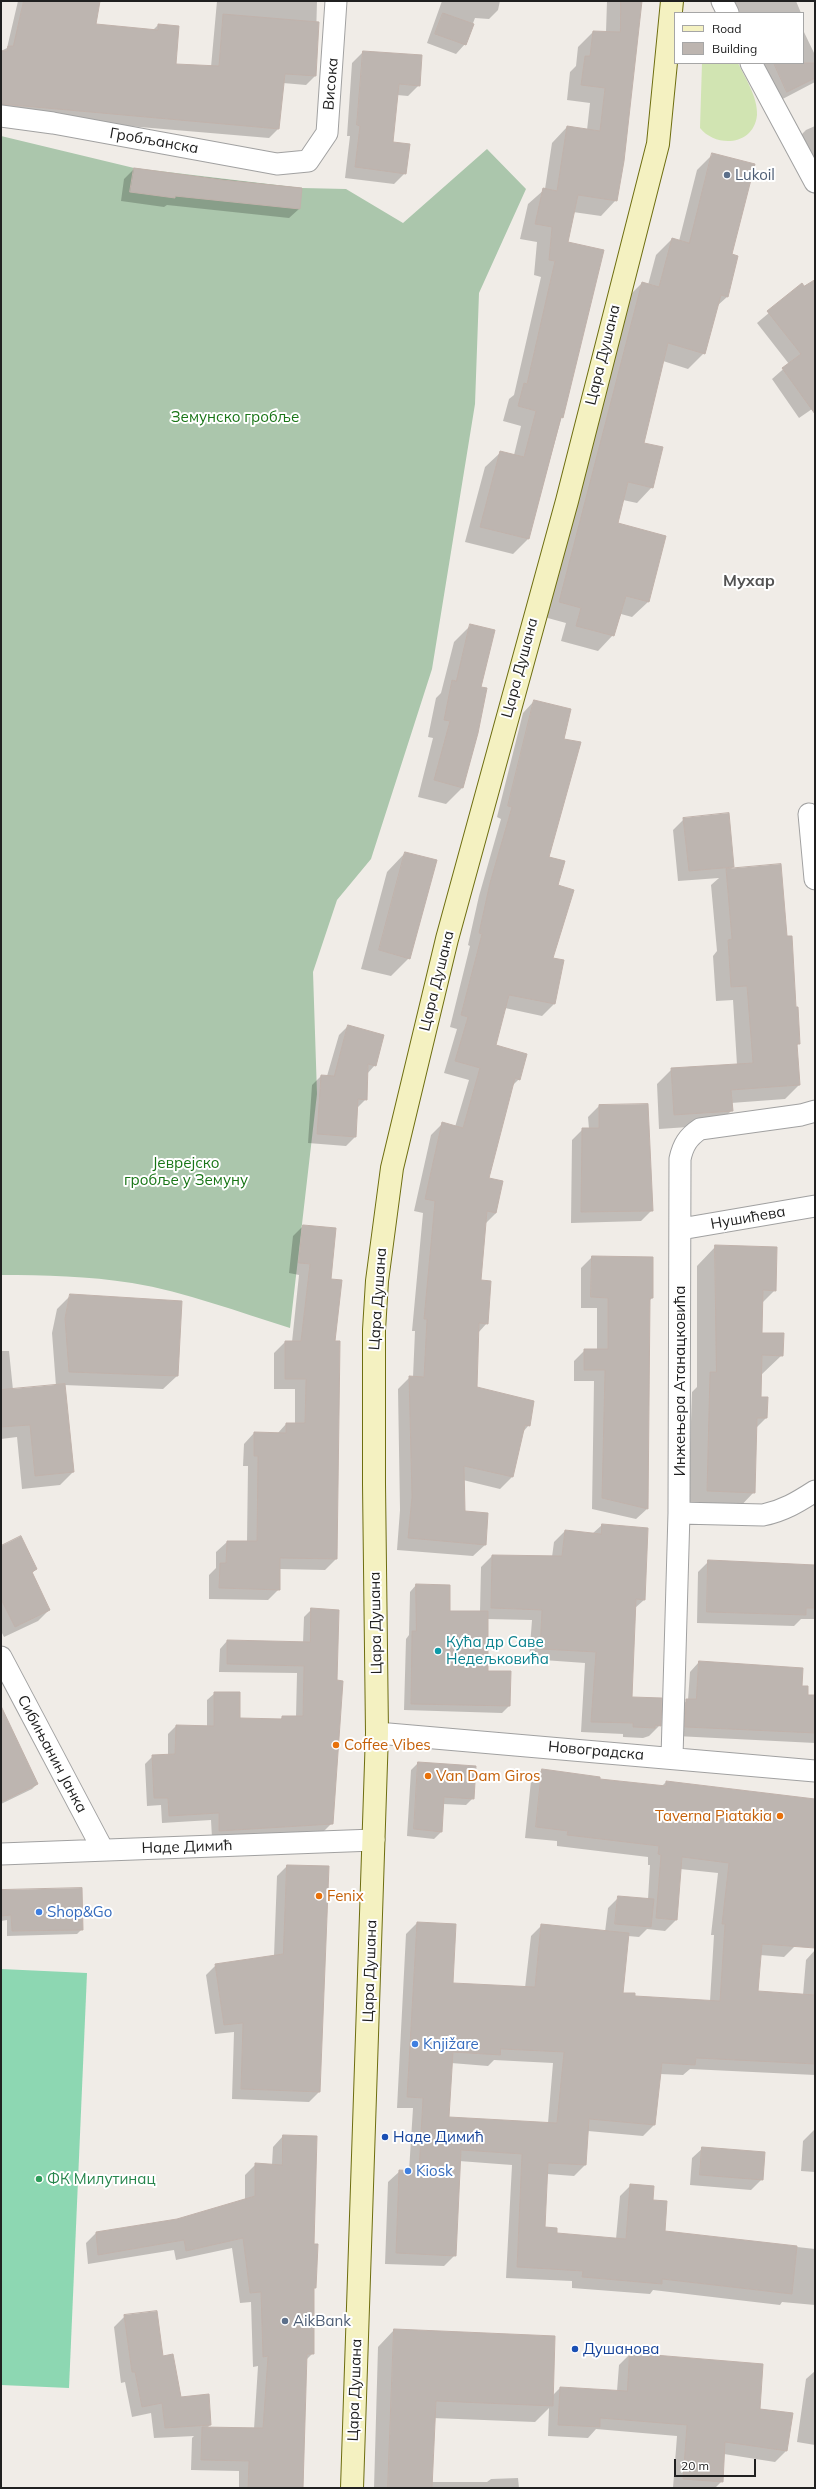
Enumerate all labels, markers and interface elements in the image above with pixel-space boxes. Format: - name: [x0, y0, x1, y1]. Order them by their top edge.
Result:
- legend: [674, 12, 804, 64]
- text: Road: [712, 21, 741, 36]
- text: Building: [712, 41, 757, 56]
- street label: Висока: [320, 57, 342, 111]
- street label: Гробљанска: [108, 124, 200, 158]
- place label: Lukoil: [735, 166, 775, 184]
- marker: Lukoil: [722, 170, 732, 180]
- street label: Цара Душана: [582, 303, 624, 407]
- park label: Земунско гробље: [171, 408, 299, 426]
- district label: Мухар: [723, 571, 775, 591]
- street label: Цара Душана: [498, 616, 542, 720]
- street label: Цара Душана: [416, 929, 458, 1033]
- park label: Јеврејско гробље у Земуну: [124, 1154, 248, 1189]
- street label: Нушићева: [709, 1203, 787, 1233]
- street label: Цара Душана: [365, 1247, 391, 1351]
- street label: Инжењера Атанацковића: [671, 1286, 689, 1476]
- street label: Цара Душана: [366, 1571, 386, 1675]
- place label: Кућа др Саве Недељковића: [446, 1633, 549, 1668]
- marker: Кућа др Саве Недељковића: [433, 1646, 443, 1656]
- street label: Сибињанин Јанка: [13, 1692, 91, 1816]
- place label: Coffee Vibes: [344, 1736, 431, 1754]
- street label: Новоградска: [547, 1738, 645, 1764]
- marker: Coffee Vibes: [331, 1740, 341, 1750]
- place label: Van Dam Giros: [436, 1767, 540, 1785]
- marker: Van Dam Giros: [423, 1771, 433, 1781]
- place label: Taverna Piatakia: [655, 1807, 772, 1825]
- marker: Taverna Piatakia: [775, 1811, 785, 1821]
- street label: Наде Димић: [141, 1836, 233, 1858]
- place label: Fenix: [327, 1887, 364, 1905]
- marker: Fenix: [314, 1891, 324, 1901]
- place label: Shop&Go: [47, 1903, 112, 1921]
- marker: Shop&Go: [34, 1907, 44, 1917]
- street label: Цара Душана: [359, 1919, 381, 2023]
- place label: Knjižare: [423, 2035, 479, 2053]
- marker: Knjižare: [410, 2039, 420, 2049]
- place label: Наде Димић: [393, 2128, 484, 2146]
- marker: Наде Димић: [380, 2132, 390, 2142]
- place label: Kiosk: [416, 2162, 453, 2180]
- marker: Kiosk: [403, 2166, 413, 2176]
- place label: ФК Милутинац: [47, 2170, 156, 2188]
- marker: ФК Милутинац: [34, 2174, 44, 2184]
- place label: AikBank: [293, 2312, 351, 2330]
- marker: AikBank: [280, 2316, 290, 2326]
- street label: Цара Душана: [344, 2338, 366, 2442]
- place label: Душанова: [583, 2340, 659, 2358]
- marker: Душанова: [570, 2344, 580, 2354]
- scale bar: [676, 2451, 758, 2477]
- text: 20 m: [681, 2458, 709, 2473]

